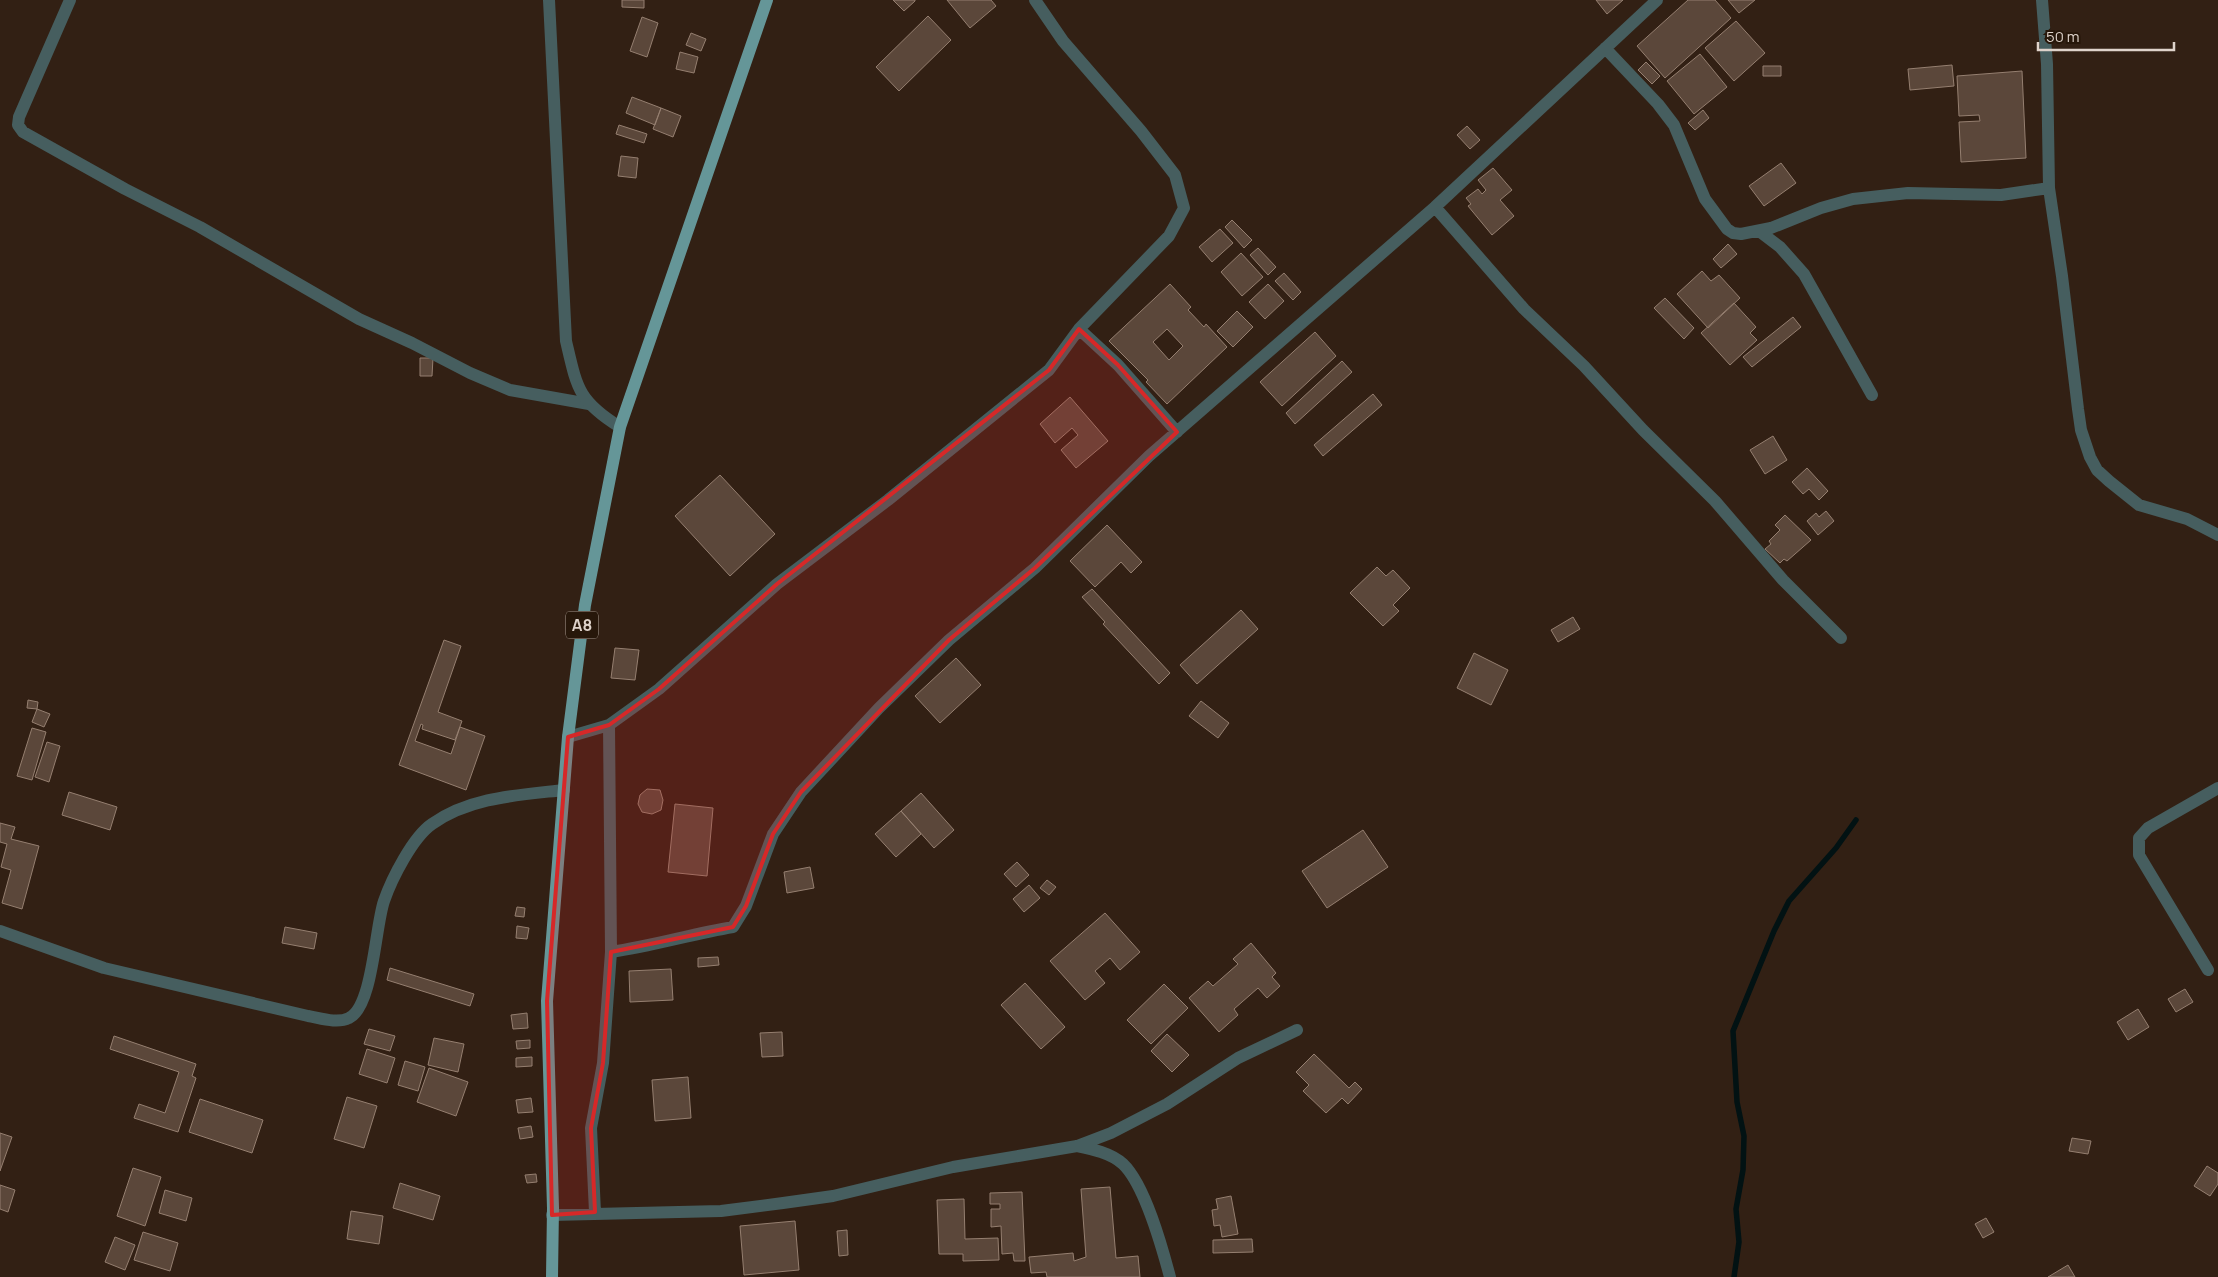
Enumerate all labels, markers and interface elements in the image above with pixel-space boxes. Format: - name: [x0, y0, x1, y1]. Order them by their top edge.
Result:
- scale bar: [2038, 20, 2174, 52]
- text: 50 m: [2046, 26, 2080, 47]
- road number: A8: [566, 612, 598, 638]

